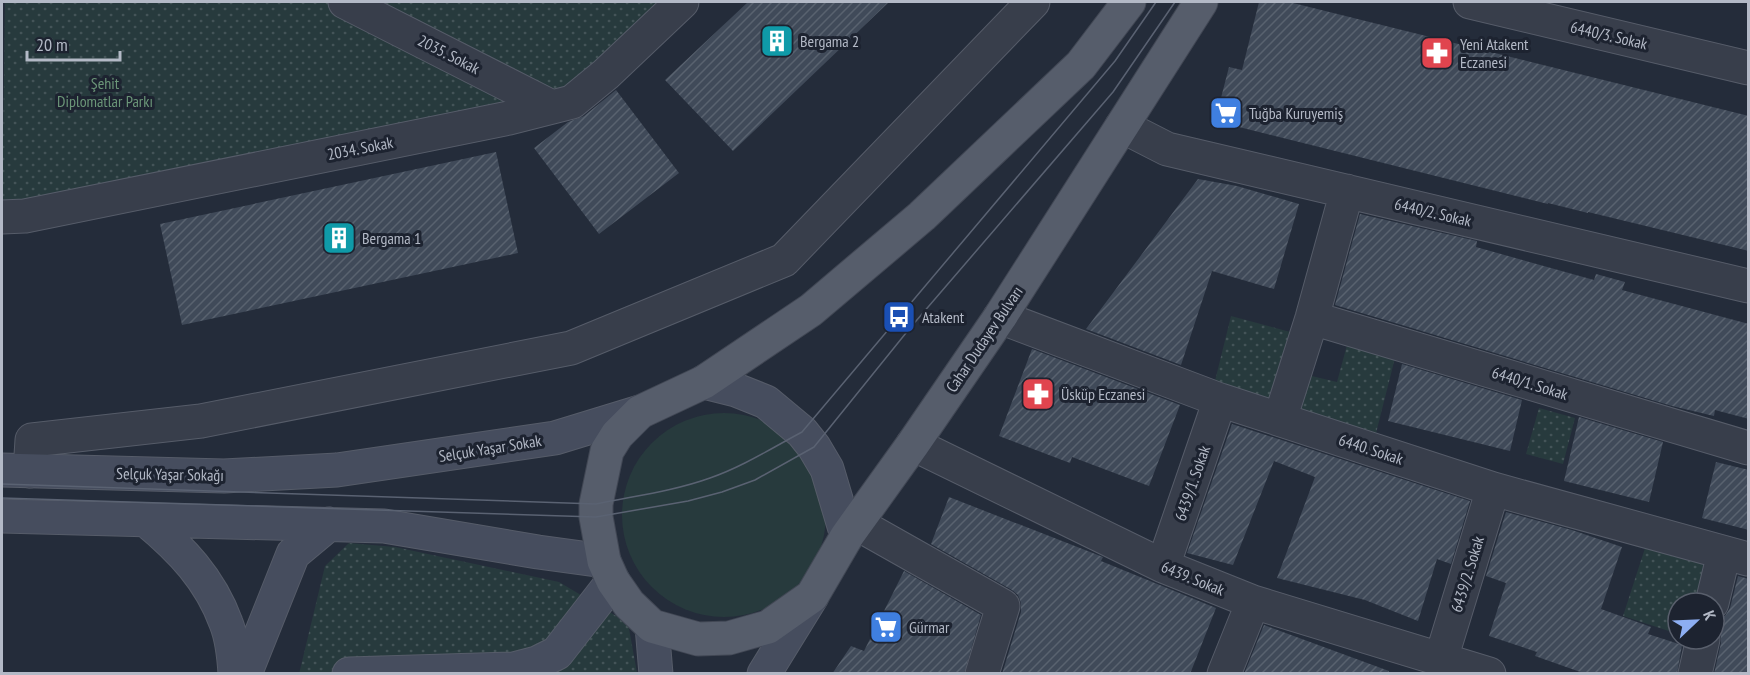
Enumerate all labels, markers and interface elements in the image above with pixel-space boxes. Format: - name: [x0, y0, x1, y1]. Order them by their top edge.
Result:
- street label: 6440/3. Sokak: [1569, 16, 1650, 54]
- building icon: Bergama 2: [759, 23, 795, 59]
- scale bar: [27, 24, 120, 62]
- street label: 2035. Sokak: [415, 30, 484, 78]
- place label: Bergama 2: [800, 31, 859, 51]
- text: 20 m: [36, 33, 68, 56]
- place label: Yeni Atakent Eczanesi: [1460, 34, 1529, 72]
- pharmacy icon: Yeni Atakent Eczanesi: [1419, 35, 1455, 71]
- park label: Şehit Diplomatlar Parkı: [57, 73, 153, 111]
- supermarket icon: Tuğba Kuruyemiş: [1208, 95, 1244, 131]
- place label: Tuğba Kuruyemiş: [1249, 103, 1343, 123]
- street label: 2034. Sokak: [325, 132, 395, 164]
- street label: 6440/2. Sokak: [1393, 193, 1474, 231]
- building icon: Bergama 1: [321, 220, 357, 256]
- place label: Bergama 1: [362, 228, 421, 248]
- street label: Cahar Dudayev Bulvarı: [941, 282, 1027, 396]
- bus stop icon: Atakent: [881, 299, 917, 335]
- place label: Atakent: [922, 307, 965, 327]
- street label: 6440/1. Sokak: [1490, 362, 1571, 404]
- pharmacy icon: Üsküp Eczanesi: [1020, 376, 1056, 412]
- place label: Üsküp Eczanesi: [1061, 384, 1145, 404]
- street label: 6440. Sokak: [1336, 429, 1406, 469]
- street label: Selçuk Yaşar Sokak: [437, 430, 543, 466]
- street label: 6439/1. Sokak: [1170, 442, 1214, 523]
- street label: Selçuk Yaşar Sokağı: [116, 463, 224, 485]
- street label: 6439/2. Sokak: [1446, 533, 1488, 614]
- street label: 6439. Sokak: [1158, 556, 1228, 600]
- north arrow: [1666, 591, 1726, 651]
- text: K: [1699, 607, 1721, 624]
- supermarket icon: Gürmar: [868, 609, 904, 645]
- place label: Gürmar: [909, 617, 950, 637]

